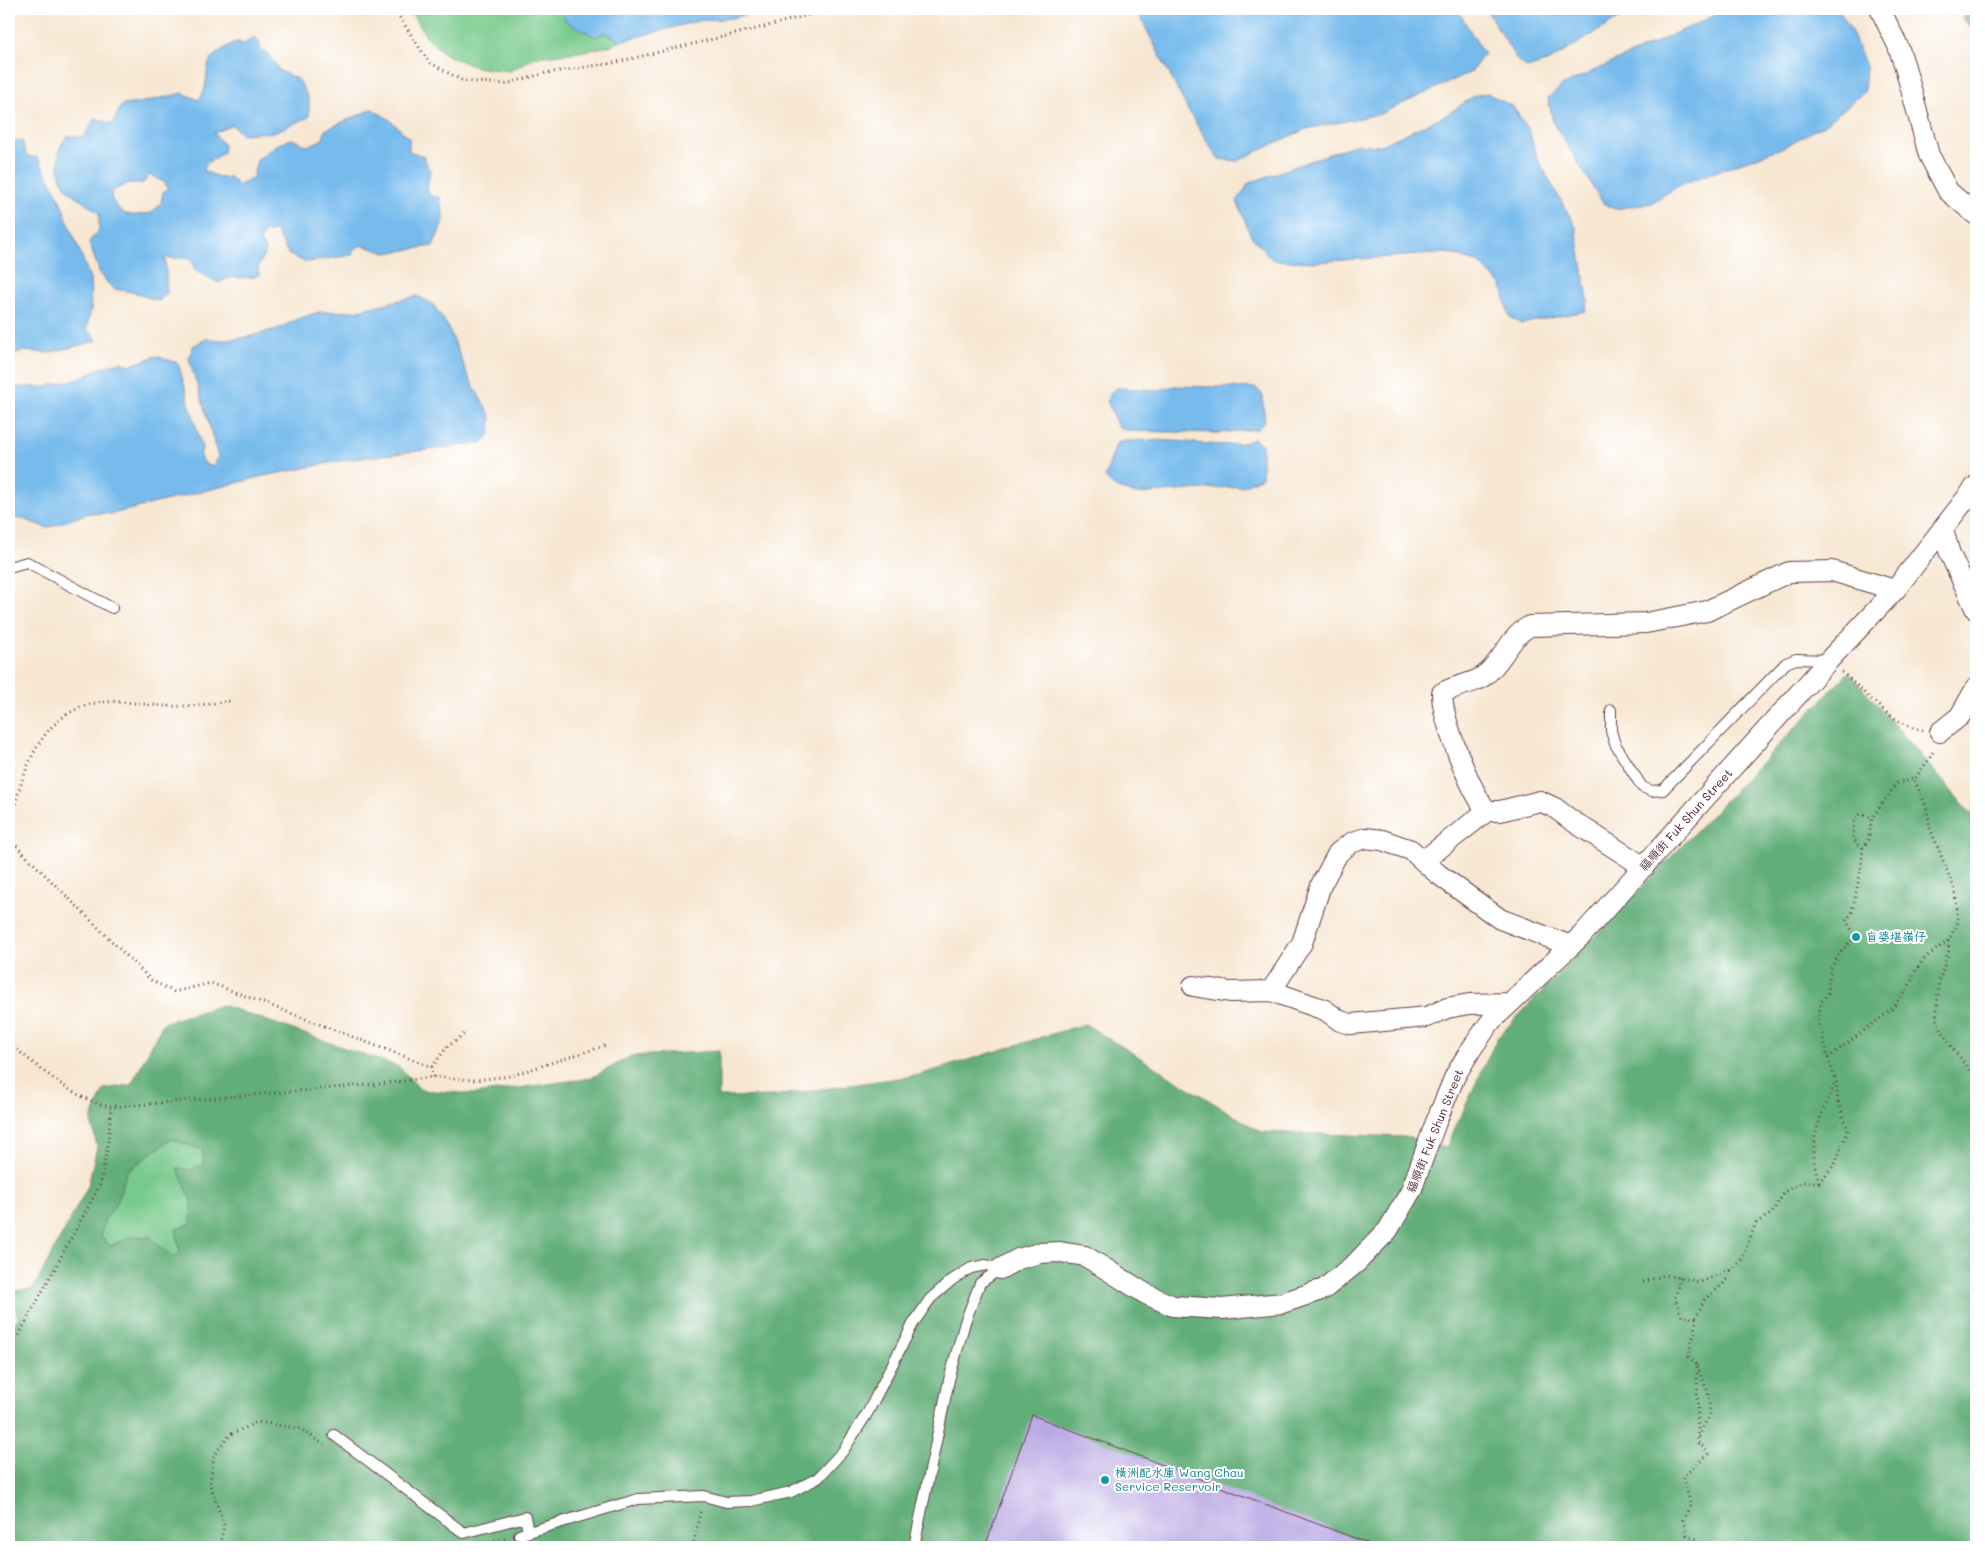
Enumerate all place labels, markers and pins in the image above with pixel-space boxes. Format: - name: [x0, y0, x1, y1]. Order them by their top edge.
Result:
- place label: 盲婆堪嶺仔: [1866, 928, 1926, 944]
- marker: 盲婆堪嶺仔: [1850, 931, 1862, 943]
- place label: 橫洲配水庫 Wang Chau Service Reservoir: [1115, 1464, 1244, 1494]
- marker: 橫洲配水庫 Wang Chau Service Reservoir: [1099, 1474, 1111, 1486]

